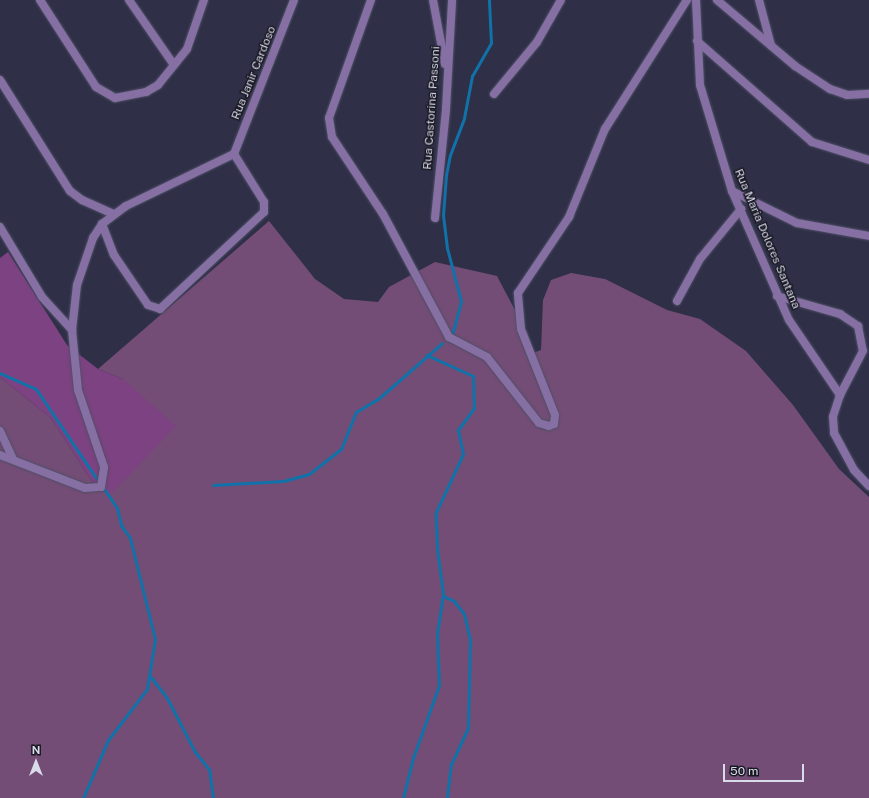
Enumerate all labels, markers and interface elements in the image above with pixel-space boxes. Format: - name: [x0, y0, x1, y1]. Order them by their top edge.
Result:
- street label: Rua Janir Cardoso: [229, 24, 279, 122]
- street label: Rua Castorina Passoni: [421, 46, 443, 170]
- street label: Rua Maria Dolores Santana: [731, 167, 803, 311]
- north arrow: [16, 742, 56, 782]
- text: N: [32, 744, 40, 756]
- scale bar: [725, 756, 806, 782]
- text: 50 m: [730, 764, 758, 778]

